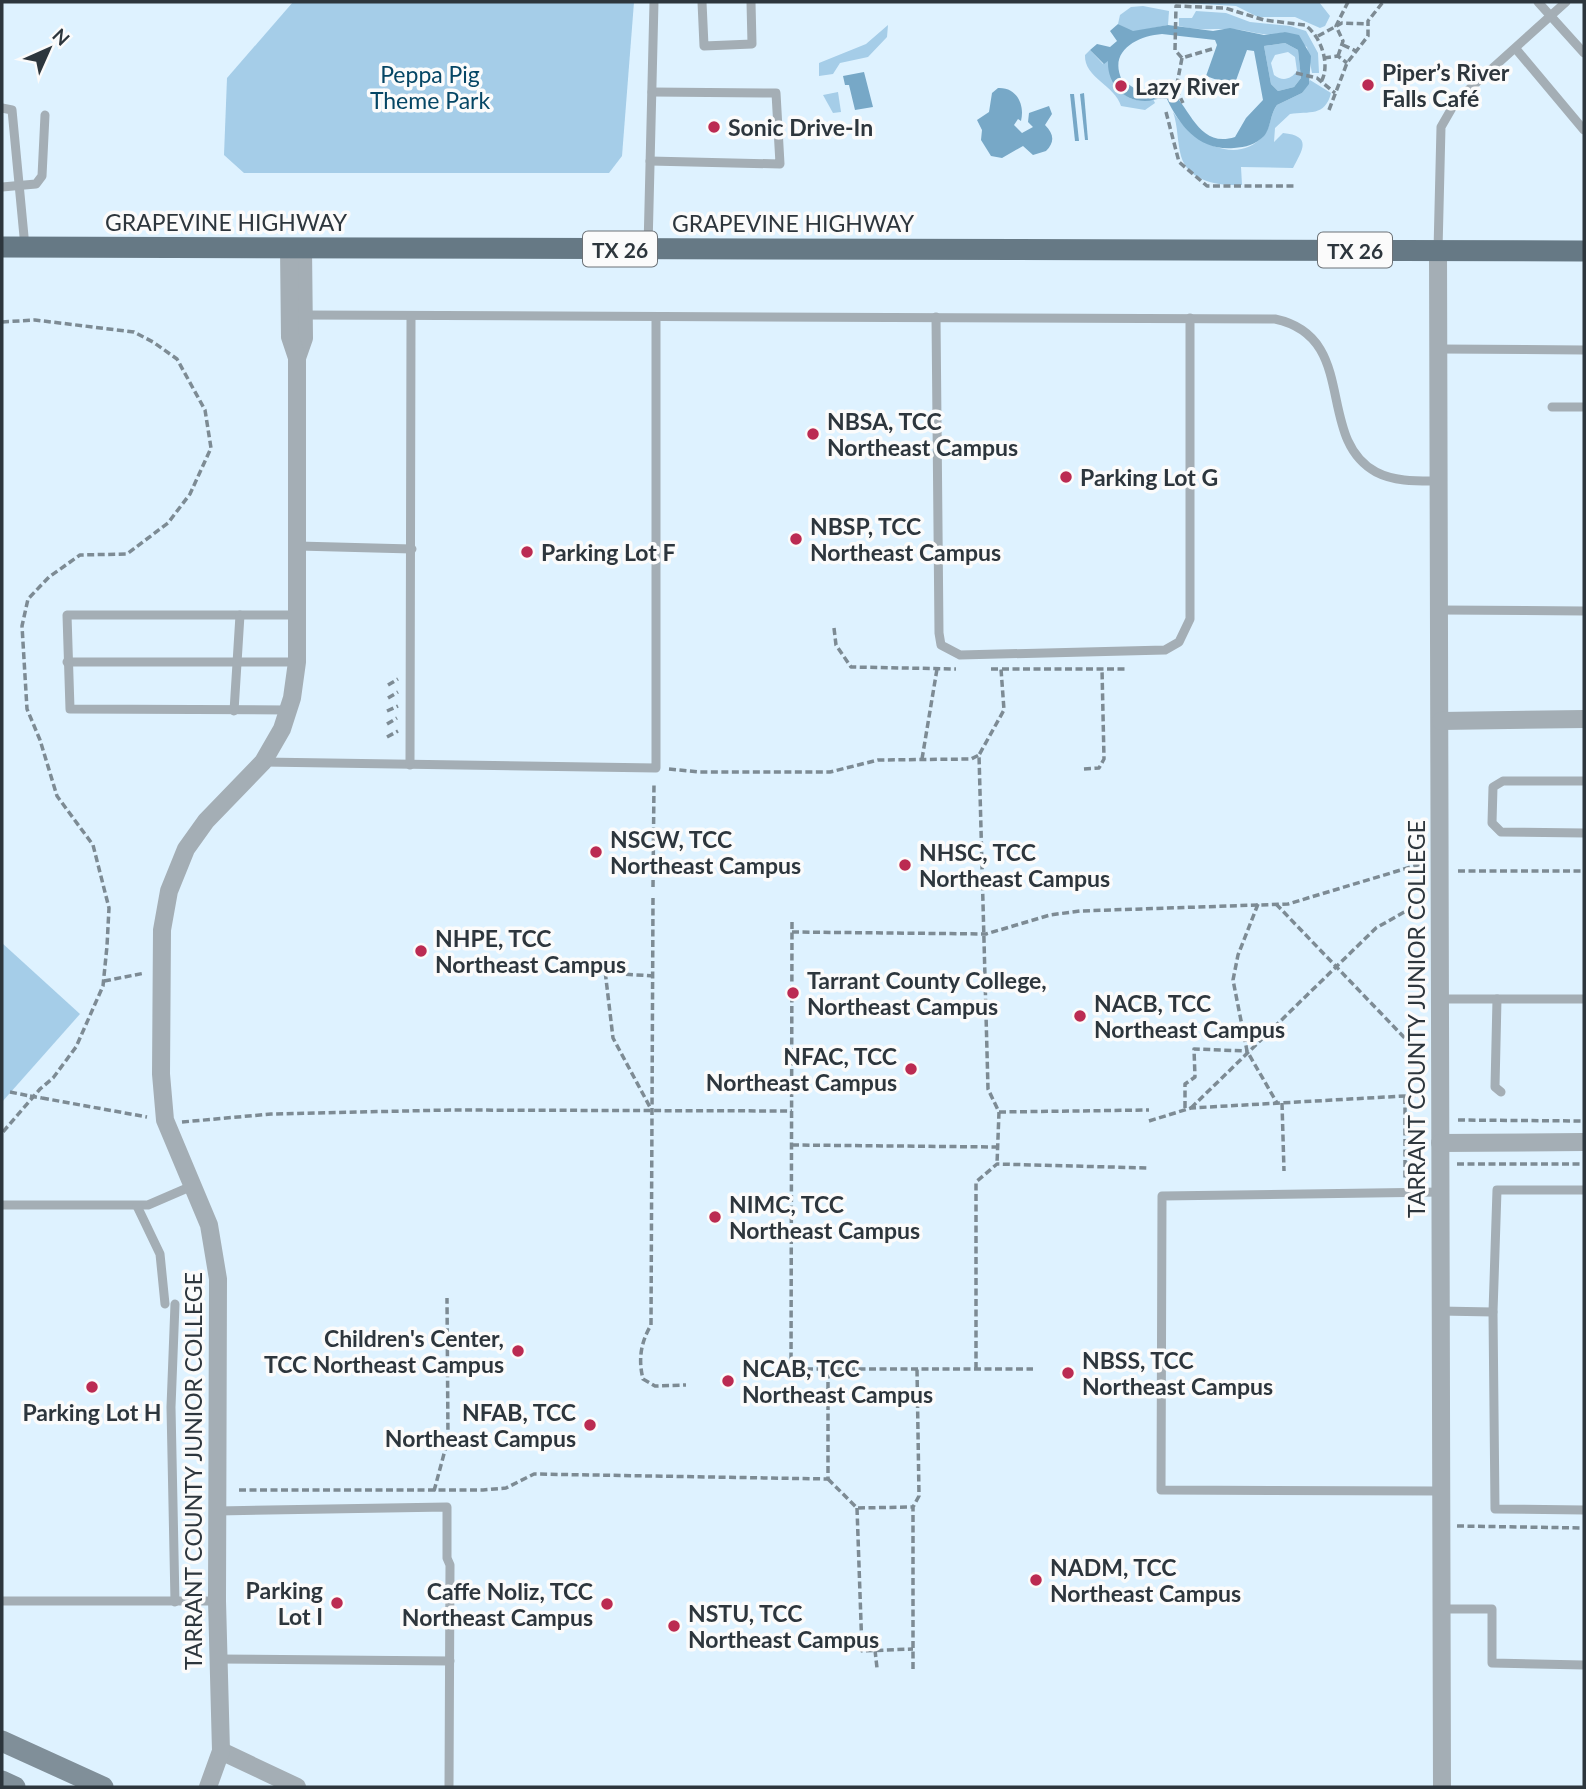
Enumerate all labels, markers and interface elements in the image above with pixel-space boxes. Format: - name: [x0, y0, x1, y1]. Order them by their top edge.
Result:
- north arrow: [14, 14, 84, 84]
- text: N: [48, 23, 75, 50]
- place label: Piper’s River Falls Café: [1382, 58, 1510, 112]
- park label: Peppa Pig Theme Park: [370, 60, 490, 114]
- place label: Lazy River: [1135, 72, 1240, 100]
- marker: Piper’s River Falls Café: [1360, 77, 1376, 93]
- marker: Lazy River: [1113, 78, 1129, 94]
- place label: Sonic Drive-In: [728, 113, 873, 141]
- marker: Sonic Drive-In: [706, 119, 722, 135]
- street label: GRAPEVINE HIGHWAY: [105, 208, 348, 236]
- street label: GRAPEVINE HIGHWAY: [672, 209, 915, 237]
- road number: TX 26: [583, 232, 657, 266]
- road number: TX 26: [1318, 232, 1392, 268]
- place label: NBSA, TCC Northeast Campus: [827, 407, 1018, 461]
- marker: NBSA, TCC Northeast Campus: [805, 426, 821, 442]
- place label: Parking Lot G: [1080, 463, 1218, 491]
- marker: Parking Lot G: [1058, 469, 1074, 485]
- place label: NBSP, TCC Northeast Campus: [810, 512, 1001, 566]
- marker: NBSP, TCC Northeast Campus: [788, 531, 804, 547]
- place label: Parking Lot F: [541, 538, 675, 566]
- marker: Parking Lot F: [519, 544, 535, 560]
- street label: TARRANT COUNTY JUNIOR COLLEGE: [1402, 820, 1430, 1218]
- place label: NSCW, TCC Northeast Campus: [610, 825, 801, 879]
- place label: NHSC, TCC Northeast Campus: [919, 838, 1110, 892]
- marker: NSCW, TCC Northeast Campus: [588, 844, 604, 860]
- marker: NHSC, TCC Northeast Campus: [897, 857, 913, 873]
- place label: NHPE, TCC Northeast Campus: [435, 924, 626, 978]
- marker: NHPE, TCC Northeast Campus: [413, 943, 429, 959]
- place label: Tarrant County College, Northeast Campus: [807, 966, 1047, 1020]
- marker: Tarrant County College, Northeast Campus: [785, 985, 801, 1001]
- place label: NACB, TCC Northeast Campus: [1094, 989, 1285, 1043]
- marker: NACB, TCC Northeast Campus: [1072, 1008, 1088, 1024]
- place label: NFAC, TCC Northeast Campus: [706, 1042, 897, 1096]
- marker: NFAC, TCC Northeast Campus: [903, 1061, 919, 1077]
- place label: NIMC, TCC Northeast Campus: [729, 1190, 920, 1244]
- marker: NIMC, TCC Northeast Campus: [707, 1209, 723, 1225]
- street label: TARRANT COUNTY JUNIOR COLLEGE: [179, 1272, 207, 1670]
- place label: Children's Center, TCC Northeast Campus: [264, 1324, 504, 1378]
- marker: Children's Center, TCC Northeast Campus: [510, 1343, 526, 1359]
- place label: NBSS, TCC Northeast Campus: [1082, 1346, 1273, 1400]
- place label: NCAB, TCC Northeast Campus: [742, 1354, 933, 1408]
- marker: NBSS, TCC Northeast Campus: [1060, 1365, 1076, 1381]
- marker: NCAB, TCC Northeast Campus: [720, 1373, 736, 1389]
- marker: Parking Lot H: [84, 1379, 100, 1395]
- place label: Parking Lot H: [22, 1398, 162, 1426]
- place label: NFAB, TCC Northeast Campus: [385, 1398, 576, 1452]
- marker: NFAB, TCC Northeast Campus: [582, 1417, 598, 1433]
- place label: NADM, TCC Northeast Campus: [1050, 1553, 1241, 1607]
- marker: NADM, TCC Northeast Campus: [1028, 1572, 1044, 1588]
- place label: Parking Lot I: [246, 1576, 323, 1630]
- place label: Caffe Noliz, TCC Northeast Campus: [402, 1577, 593, 1631]
- marker: Parking Lot I: [329, 1595, 345, 1611]
- marker: Caffe Noliz, TCC Northeast Campus: [599, 1596, 615, 1612]
- place label: NSTU, TCC Northeast Campus: [688, 1599, 879, 1653]
- marker: NSTU, TCC Northeast Campus: [666, 1618, 682, 1634]

